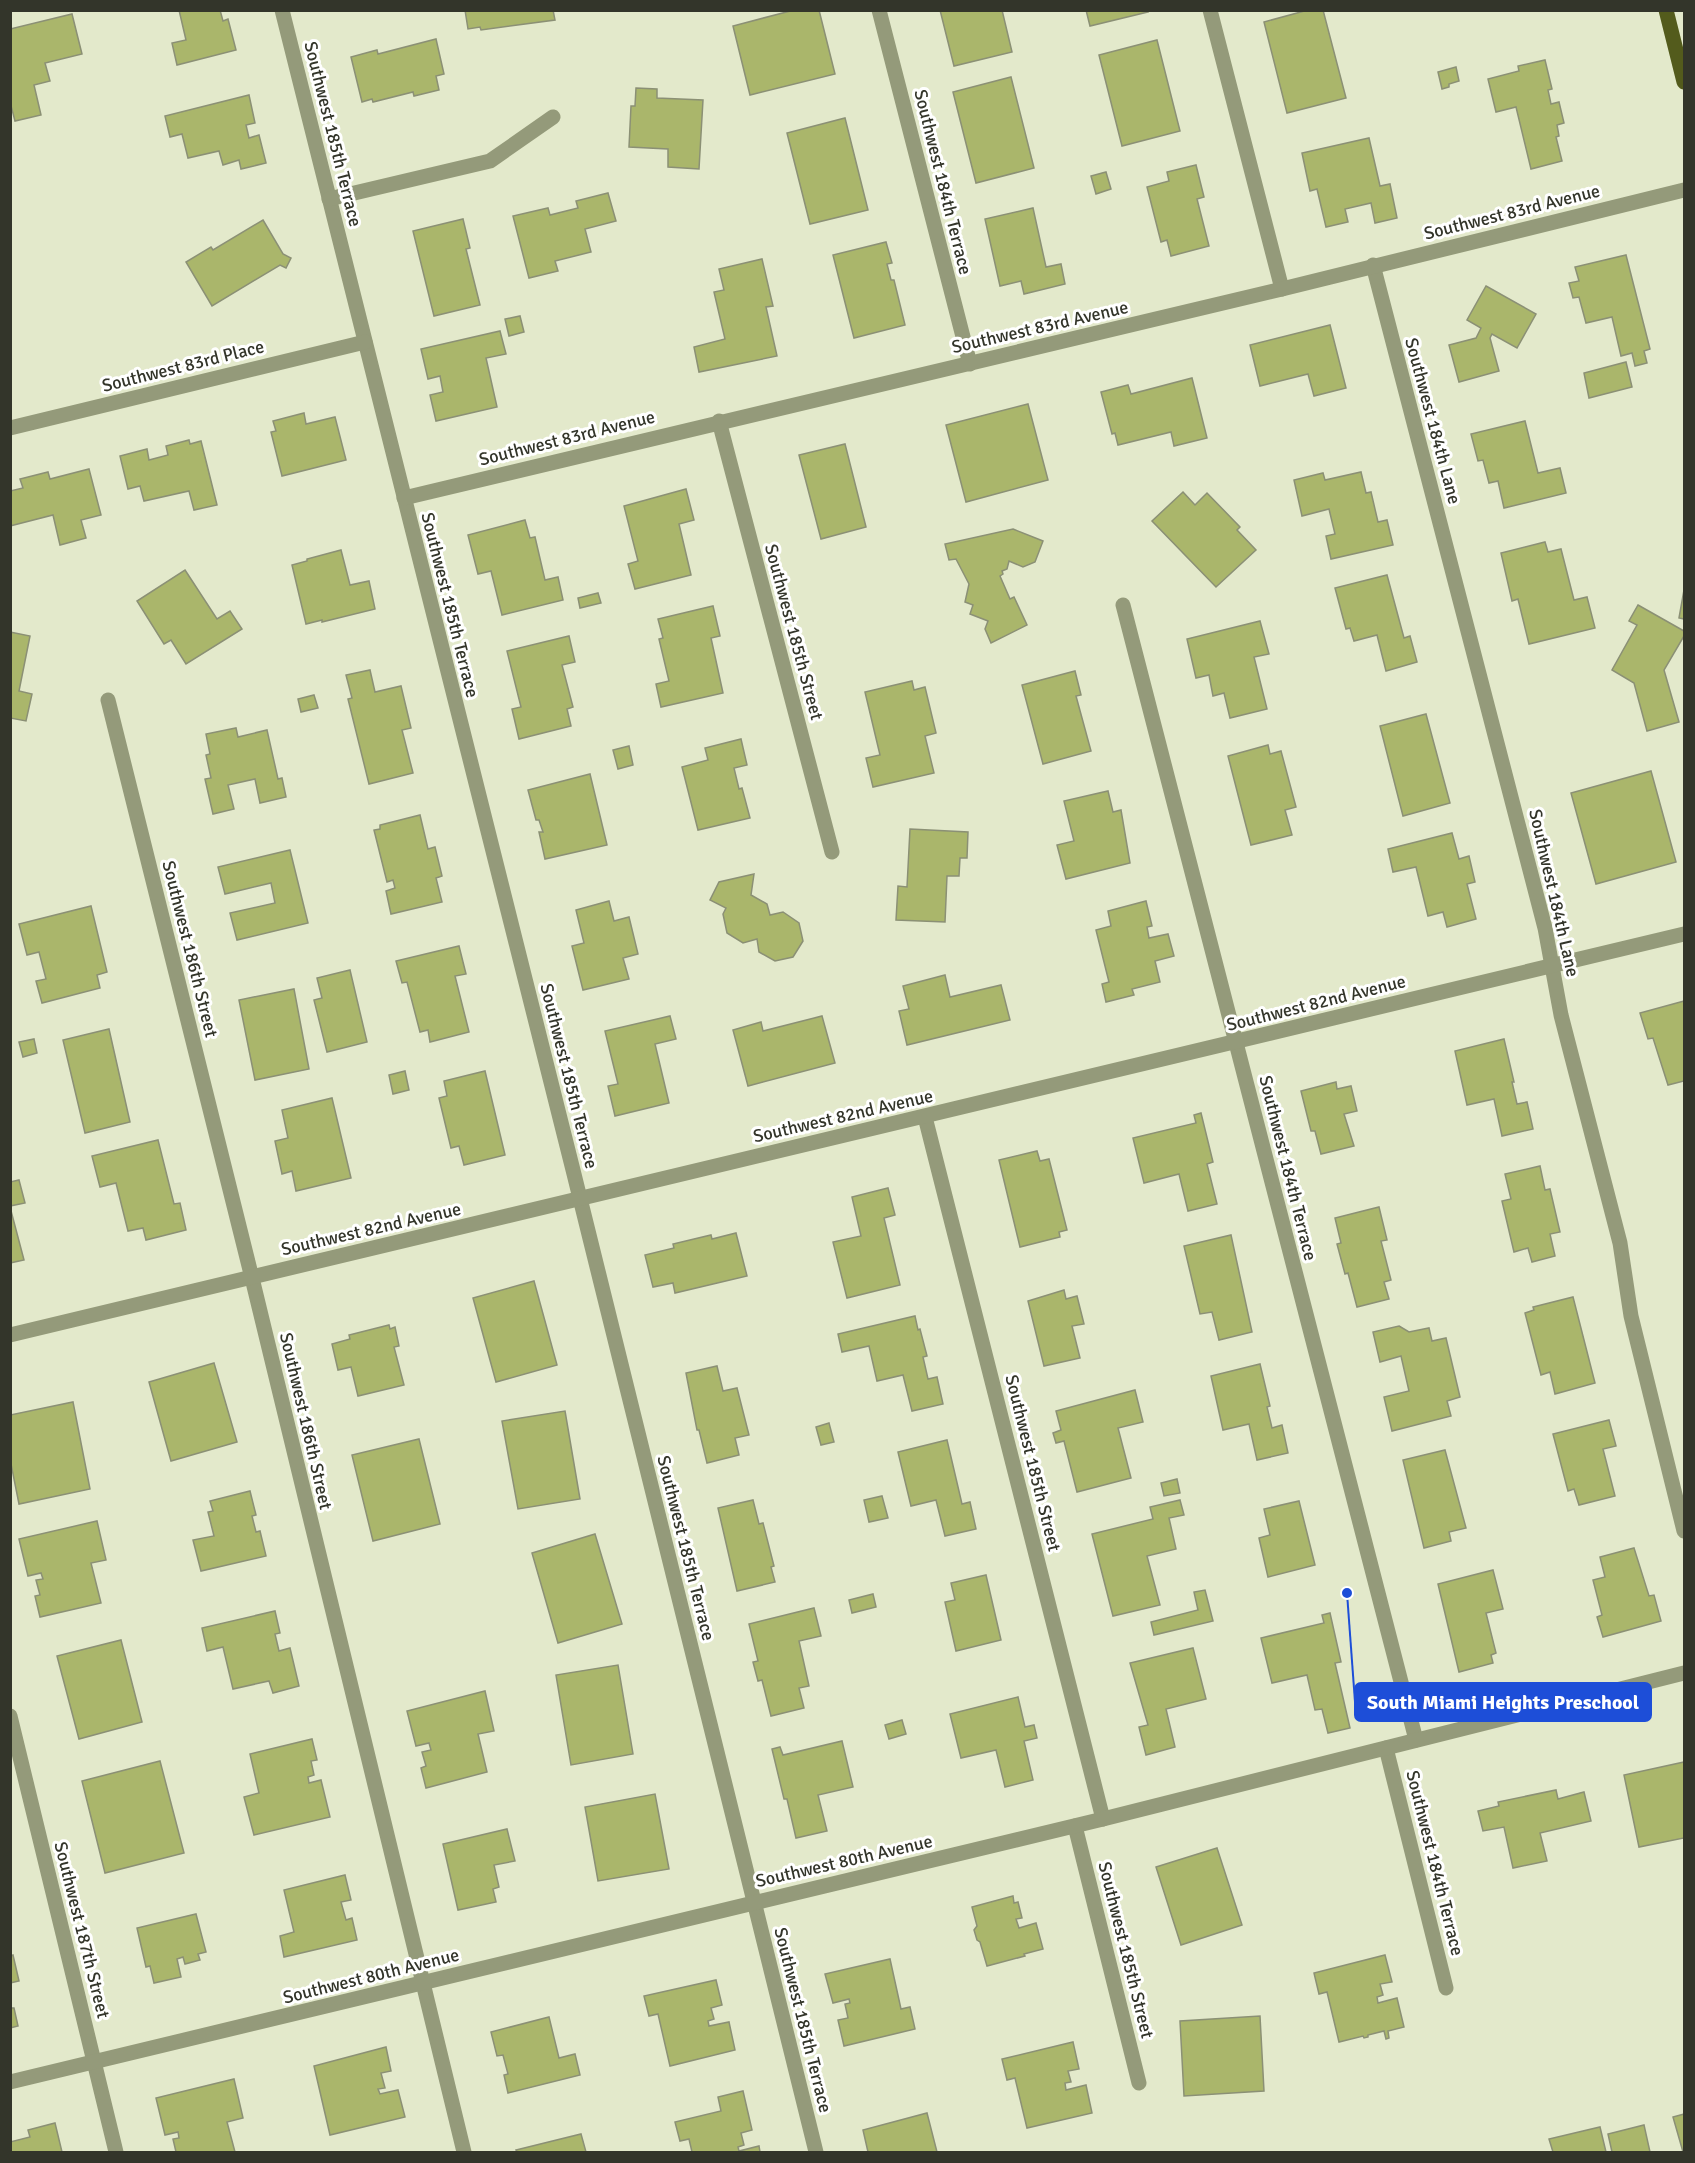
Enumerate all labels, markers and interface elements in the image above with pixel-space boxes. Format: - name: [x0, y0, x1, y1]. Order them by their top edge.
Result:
- street label: Southwest 185th Terrace: [299, 39, 367, 229]
- street label: Southwest 184th Terrace: [909, 87, 977, 277]
- street label: Southwest 83rd Avenue: [1422, 179, 1602, 245]
- street label: Southwest 83rd Avenue: [950, 296, 1130, 358]
- street label: Southwest 83rd Place: [100, 335, 266, 397]
- street label: Southwest 184th Lane: [1400, 335, 1466, 507]
- street label: Southwest 83rd Avenue: [477, 405, 657, 471]
- street label: Southwest 185th Terrace: [416, 510, 484, 700]
- street label: Southwest 185th Street: [760, 542, 828, 722]
- street label: Southwest 184th Lane: [1524, 807, 1584, 979]
- street label: Southwest 186th Street: [157, 858, 223, 1040]
- street label: Southwest 82nd Avenue: [1224, 970, 1408, 1036]
- street label: Southwest 185th Terrace: [535, 981, 603, 1171]
- street label: Southwest 184th Terrace: [1254, 1073, 1322, 1263]
- street label: Southwest 82nd Avenue: [751, 1085, 935, 1147]
- street label: Southwest 82nd Avenue: [279, 1198, 463, 1260]
- street label: Southwest 186th Street: [275, 1330, 337, 1512]
- street label: Southwest 185th Street: [1000, 1372, 1066, 1554]
- street label: Southwest 185th Terrace: [652, 1453, 720, 1643]
- callout: South Miami Heights Preschool: [1355, 1683, 1651, 1721]
- text: South Miami Heights Preschool: [1367, 1690, 1639, 1715]
- street label: Southwest 184th Terrace: [1401, 1768, 1469, 1958]
- street label: Southwest 80th Avenue: [753, 1830, 935, 1892]
- street label: Southwest 187th Street: [49, 1839, 115, 2021]
- street label: Southwest 185th Street: [1093, 1859, 1159, 2041]
- street label: Southwest 185th Terrace: [769, 1925, 837, 2115]
- street label: Southwest 80th Avenue: [281, 1943, 461, 2009]

